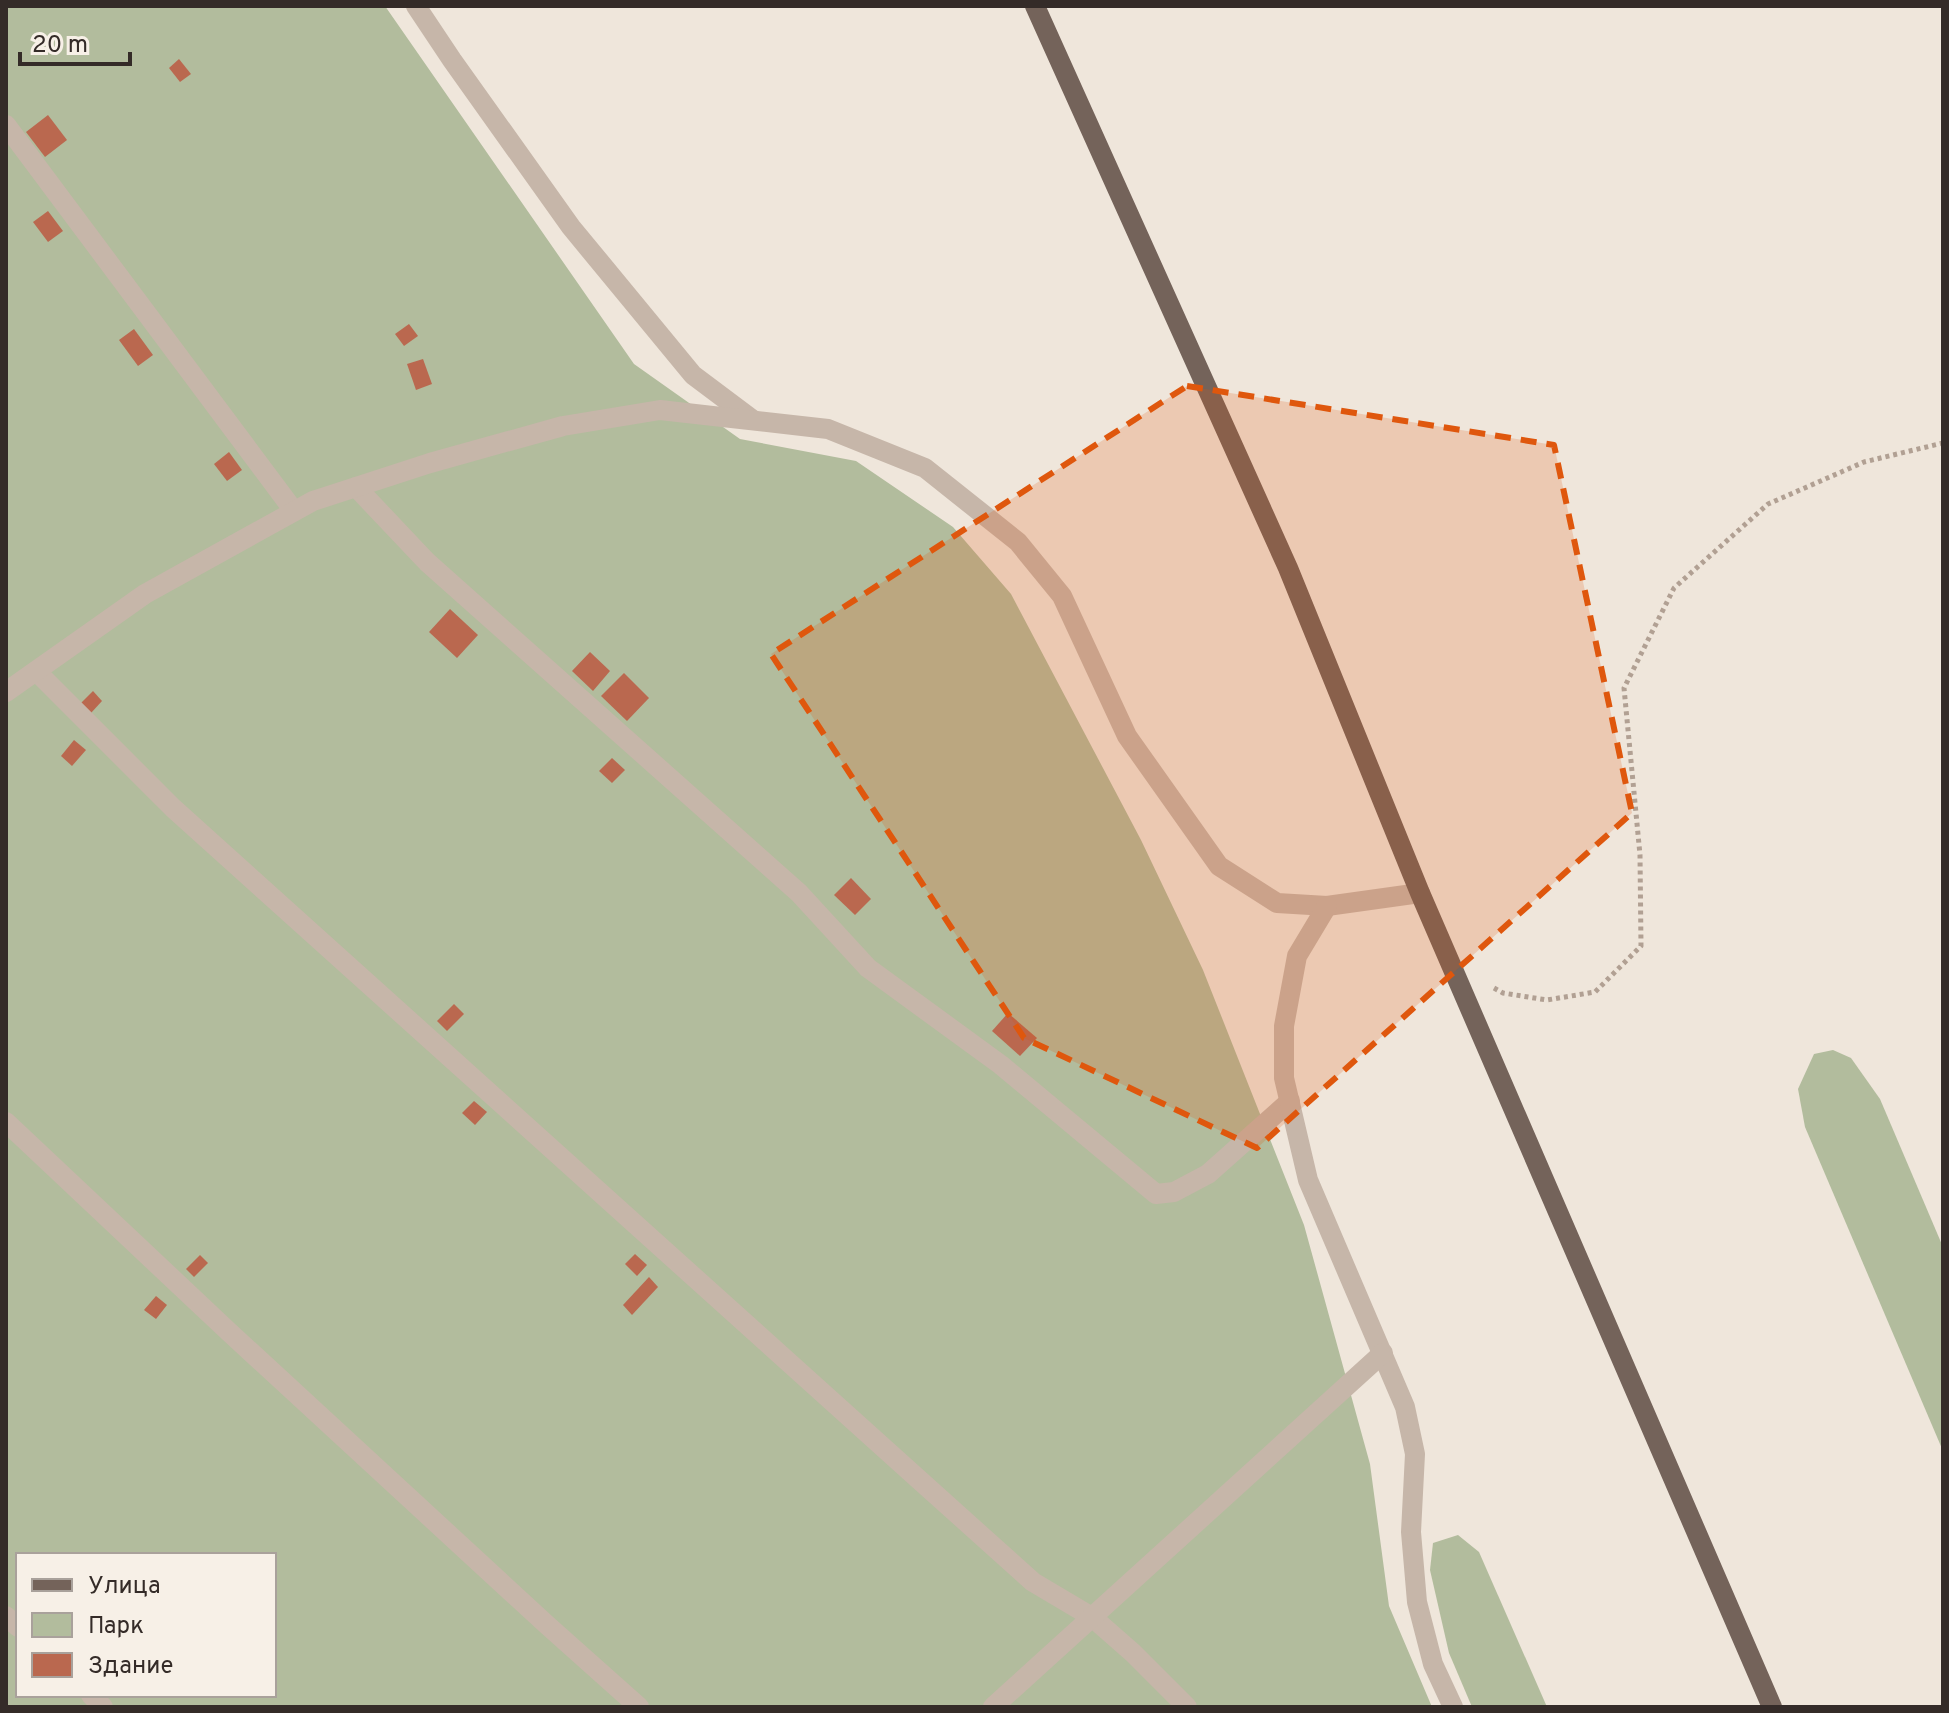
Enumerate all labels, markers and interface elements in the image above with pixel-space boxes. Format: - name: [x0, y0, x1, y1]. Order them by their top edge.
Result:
- scale bar: [20, 16, 130, 66]
- text: 20 m: [32, 31, 88, 61]
- legend: [16, 1553, 276, 1697]
- text: Улица: [88, 1572, 161, 1602]
- text: Парк: [88, 1612, 144, 1642]
- text: Здание: [88, 1652, 174, 1682]

